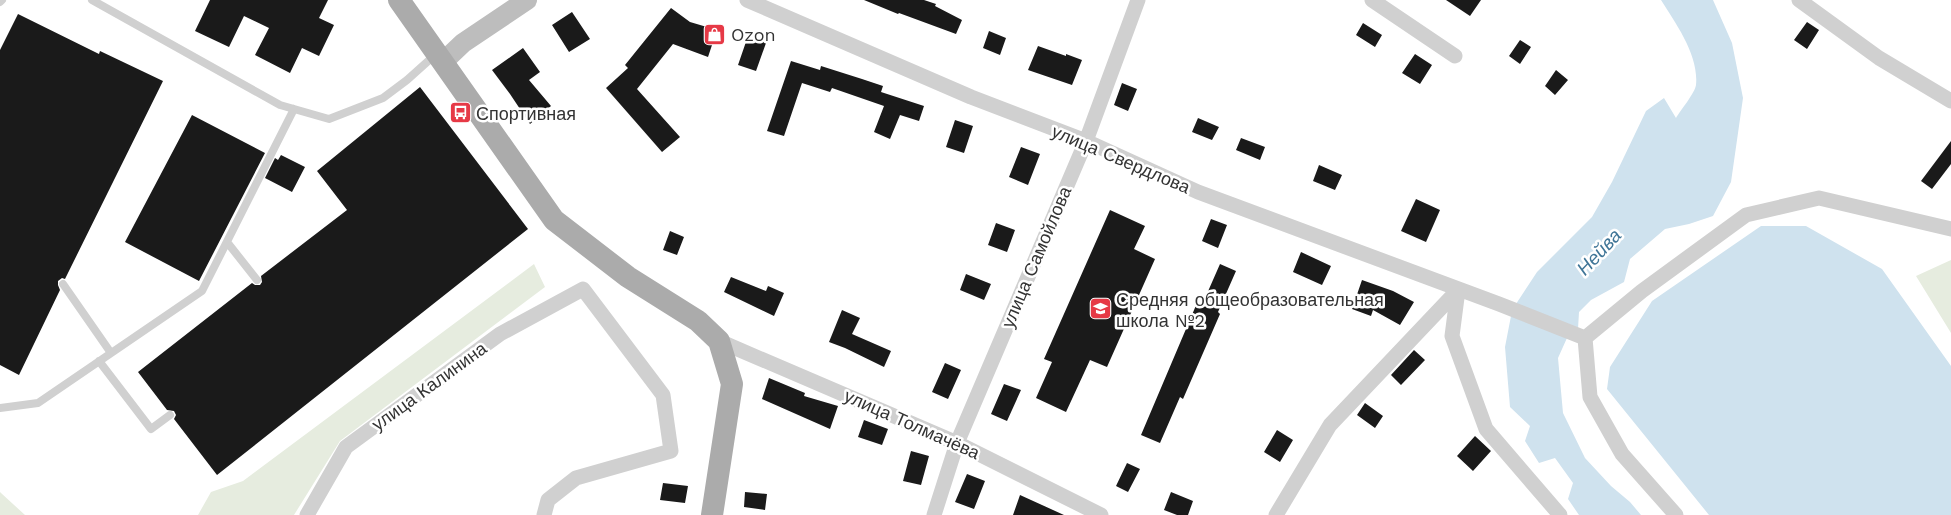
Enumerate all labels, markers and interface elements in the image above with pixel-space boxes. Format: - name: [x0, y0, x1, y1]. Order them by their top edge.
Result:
- shop icon: Ozon: [703, 22, 727, 46]
- place label: Ozon: [731, 24, 776, 45]
- bus stop icon: Спортивная: [448, 101, 472, 125]
- place label: Спортивная: [476, 103, 576, 124]
- street label: улица Свердлова: [1049, 120, 1194, 198]
- street label: улица Самойлова: [997, 182, 1076, 331]
- water label: Нейва: [1572, 224, 1626, 280]
- place label: Средняя общеобразовательная школа №2: [1116, 289, 1384, 331]
- school or university icon: Средняя общеобразовательная школа №2: [1088, 297, 1112, 321]
- street label: улица Калинина: [368, 337, 491, 435]
- street label: улица Толмачёва: [841, 385, 984, 464]

